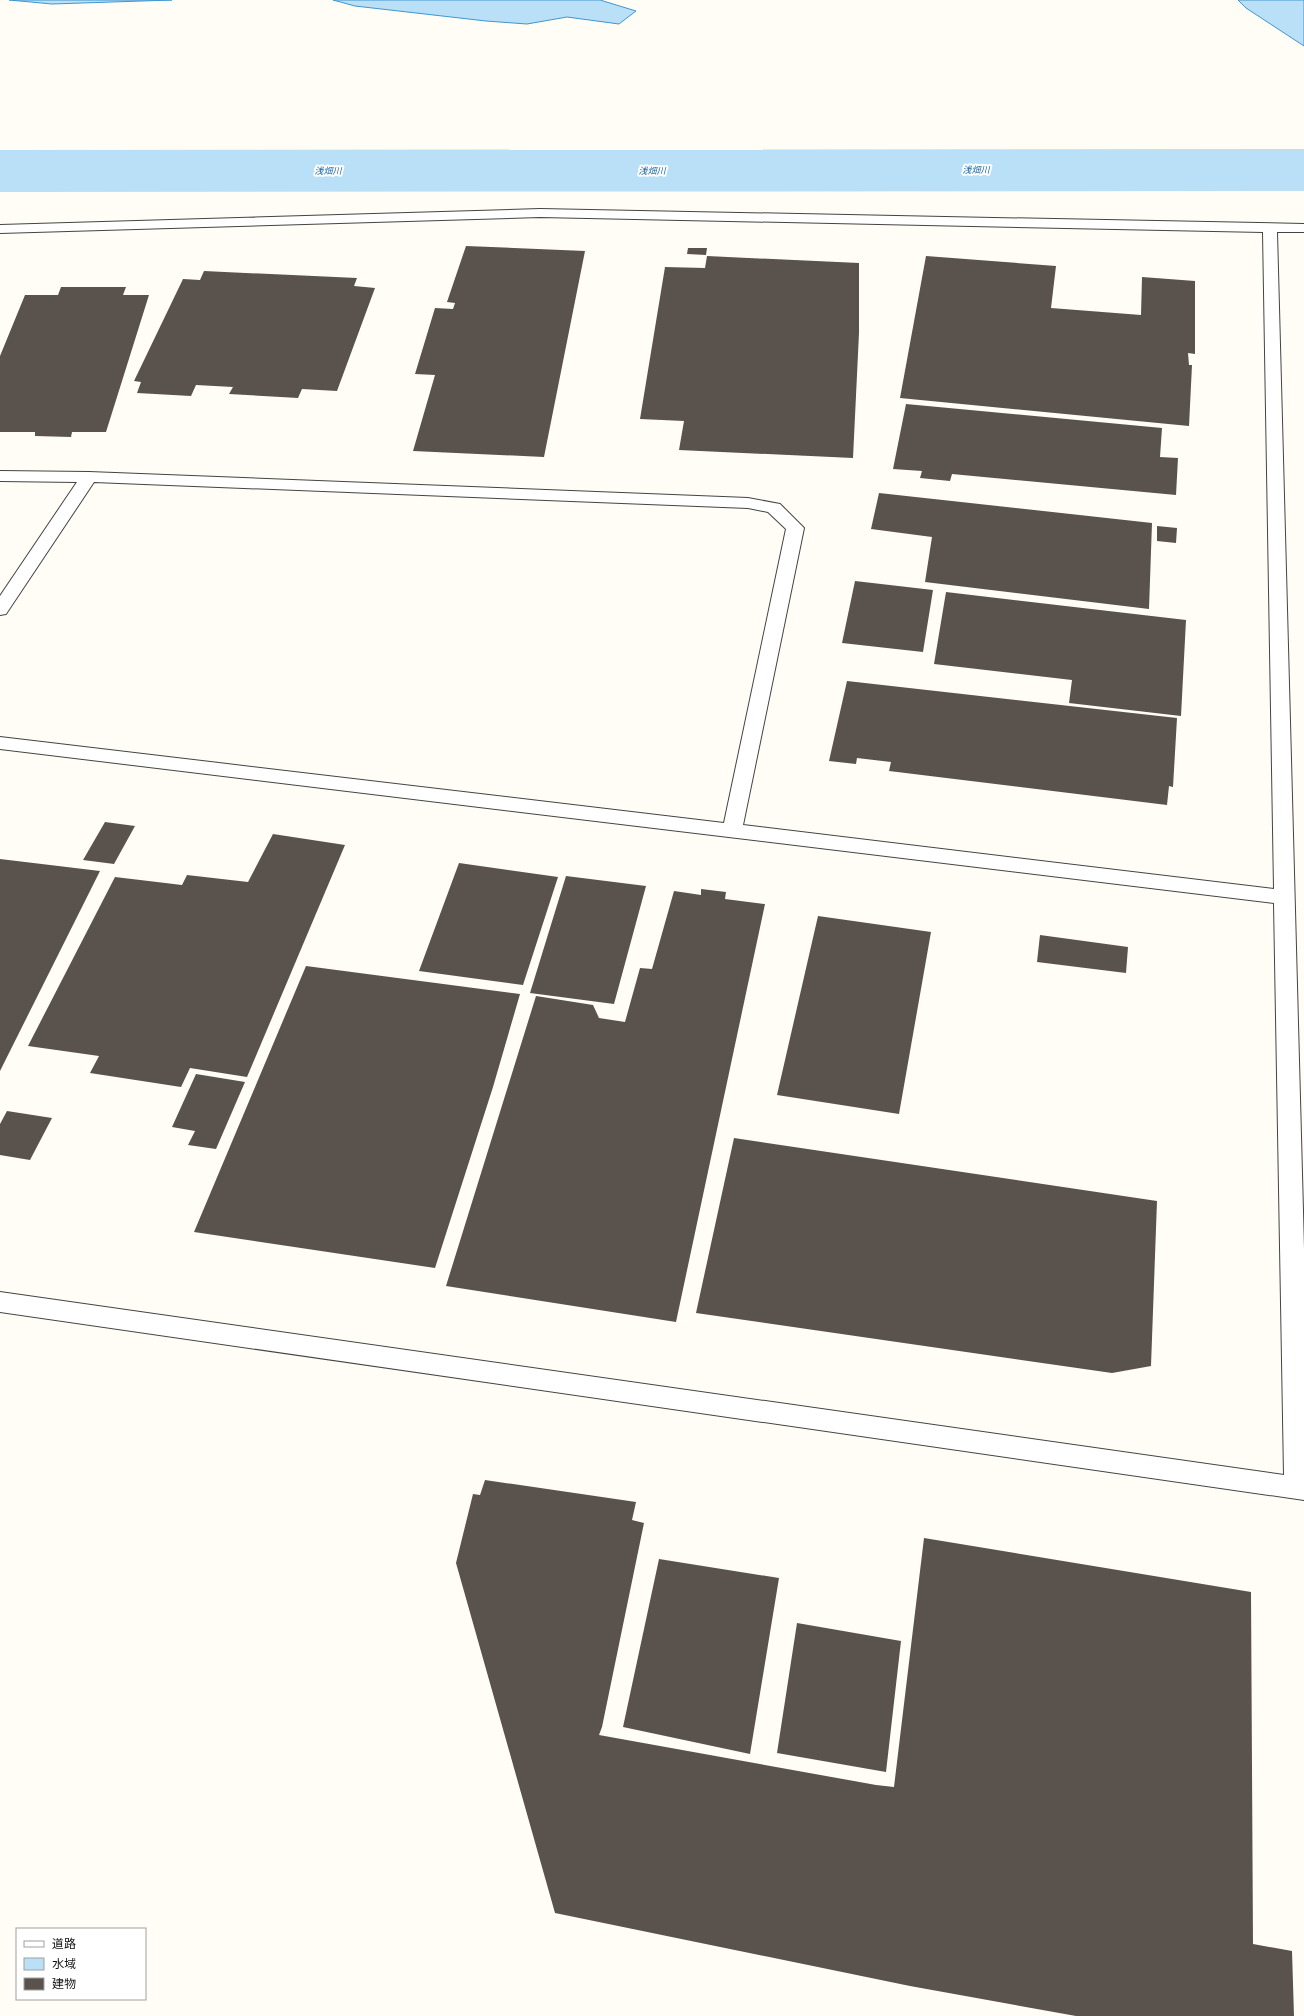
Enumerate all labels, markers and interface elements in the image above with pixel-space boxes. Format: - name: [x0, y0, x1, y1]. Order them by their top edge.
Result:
- water label: 浅畑川: [962, 165, 990, 175]
- water label: 浅畑川: [314, 166, 342, 176]
- water label: 浅畑川: [638, 166, 666, 176]
- legend: [16, 1928, 146, 2000]
- text: 道路: [52, 1937, 76, 1951]
- text: 水域: [52, 1957, 76, 1971]
- text: 建物: [52, 1977, 76, 1991]

